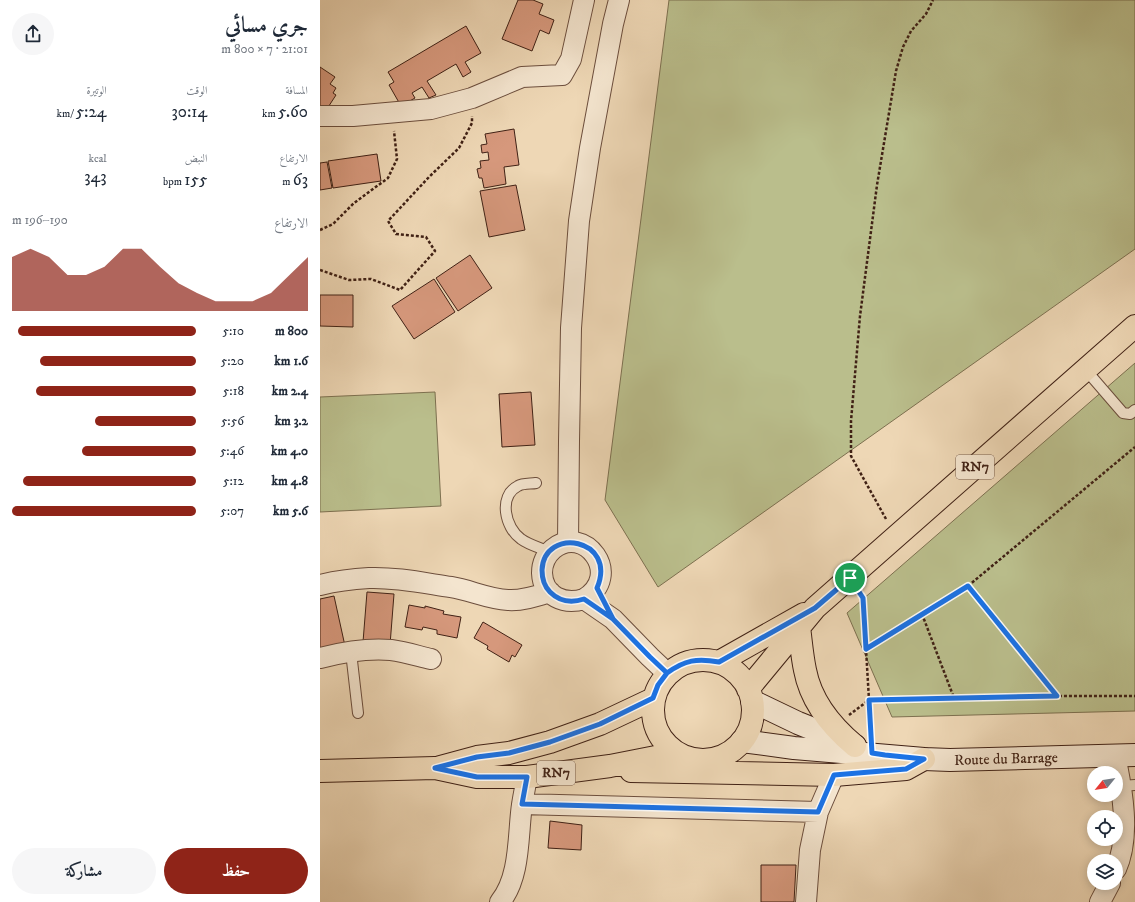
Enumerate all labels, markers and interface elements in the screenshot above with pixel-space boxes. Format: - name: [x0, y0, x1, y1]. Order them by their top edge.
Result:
- text: جري مسائي: [225, 12, 308, 39]
- button: share: [12, 13, 54, 55]
- text: 21:01 · 7 × 800 m: [221, 41, 308, 57]
- text: الوتيرة: [86, 84, 107, 98]
- text: الوقت: [186, 84, 207, 98]
- text: المسافة: [286, 84, 308, 98]
- text: 5:24: [76, 101, 107, 123]
- text: 30:14: [171, 101, 207, 123]
- text: 5.60: [278, 101, 308, 123]
- text: /km: [57, 107, 76, 121]
- text: km: [262, 107, 278, 121]
- text: kcal: [89, 152, 107, 166]
- text: النبض: [185, 152, 207, 166]
- text: الارتفاع: [279, 152, 308, 166]
- text: 343: [84, 166, 107, 188]
- text: 155: [184, 169, 207, 191]
- text: 63: [293, 169, 308, 191]
- text: bpm: [163, 175, 184, 189]
- text: m: [282, 175, 293, 189]
- text: 190–196 m: [12, 212, 68, 228]
- text: الارتفاع: [274, 215, 308, 231]
- text: 5:10: [222, 323, 244, 339]
- text: 800 m: [275, 323, 308, 339]
- text: 5:20: [221, 353, 244, 369]
- text: 1.6 km: [274, 353, 308, 369]
- text: 5:18: [223, 383, 244, 399]
- text: 2.4 km: [272, 383, 308, 399]
- text: 5:56: [221, 413, 244, 429]
- text: 3.2 km: [275, 413, 308, 429]
- text: 5:46: [220, 443, 244, 459]
- text: 4.0 km: [271, 443, 308, 459]
- road number: RN7: [956, 455, 994, 479]
- text: 5:12: [223, 473, 244, 489]
- text: 4.8 km: [272, 473, 308, 489]
- text: 5:07: [220, 503, 244, 519]
- text: 5.6 km: [273, 503, 308, 519]
- pin: [833, 561, 867, 595]
- icon: arrive: [839, 567, 861, 589]
- street label: Route du Barrage: [954, 748, 1058, 769]
- road number: RN7: [537, 761, 575, 785]
- north arrow: [1087, 766, 1123, 802]
- map controls: [1087, 766, 1123, 890]
- button: locate: [1087, 810, 1123, 846]
- button: مشاركة: [12, 848, 156, 894]
- button: حفظ: [164, 848, 308, 894]
- button: layers: [1087, 854, 1123, 890]

